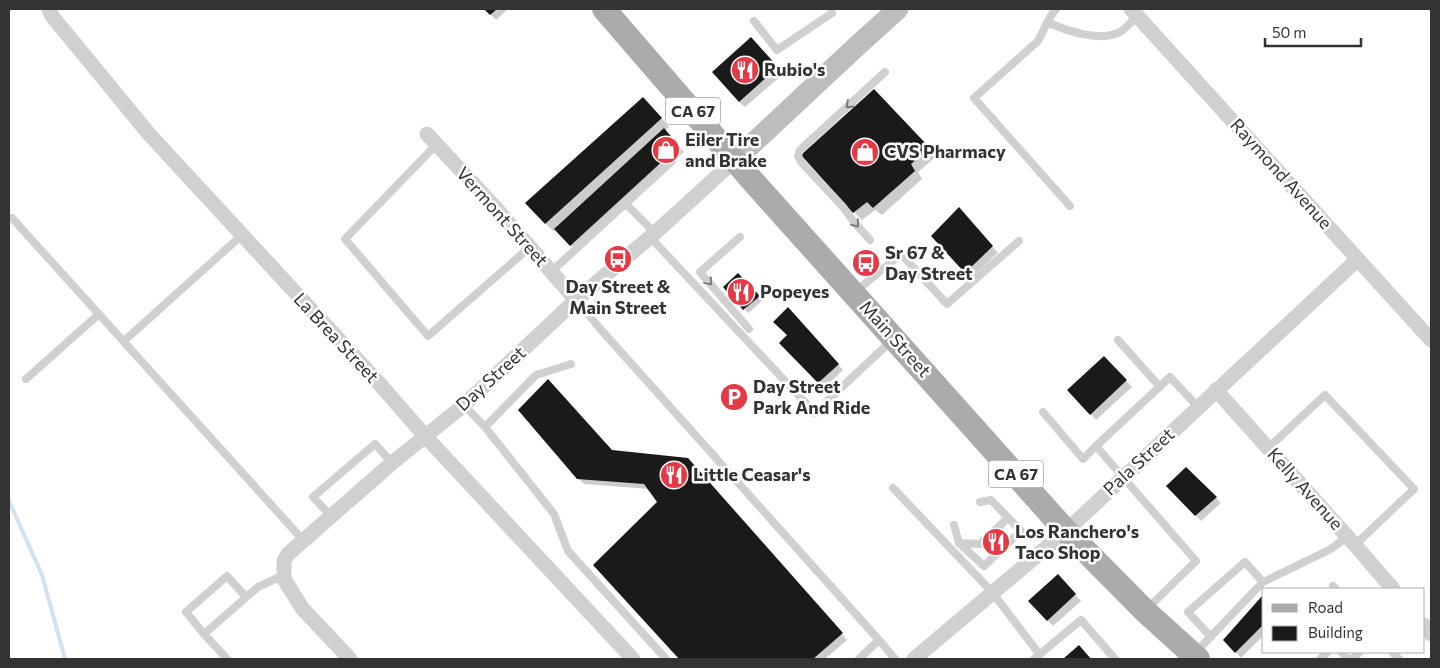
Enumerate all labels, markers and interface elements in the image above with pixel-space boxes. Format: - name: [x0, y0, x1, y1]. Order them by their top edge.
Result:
- scale bar: [1265, 15, 1361, 47]
- text: 50 m: [1272, 23, 1306, 41]
- restaurant icon: Rubio's: [730, 55, 760, 85]
- place label: Rubio's: [764, 58, 825, 80]
- road number: CA 67: [666, 98, 720, 124]
- one-way arrow: [845, 99, 854, 108]
- street label: Raymond Avenue: [1226, 114, 1337, 233]
- place label: Eiler Tire and Brake: [685, 128, 767, 171]
- shop icon: Eiler Tire and Brake: [651, 135, 681, 165]
- shop icon: CVS Pharmacy: [850, 137, 880, 167]
- place label: CVS Pharmacy: [884, 140, 1006, 162]
- street label: Vermont Street: [452, 162, 553, 271]
- one-way arrow: [850, 218, 859, 227]
- place label: Sr 67 & Day Street: [885, 241, 973, 284]
- bus stop icon: Day Street & Main Street: [603, 244, 633, 274]
- bus stop icon: Sr 67 & Day Street: [851, 248, 881, 278]
- place label: Day Street & Main Street: [566, 275, 671, 318]
- one-way arrow: [703, 276, 712, 285]
- restaurant icon: Popeyes: [726, 277, 756, 307]
- place label: Popeyes: [760, 280, 829, 302]
- street label: La Brea Street: [290, 288, 384, 387]
- street label: Main Street: [856, 295, 936, 381]
- street label: Day Street: [451, 341, 530, 415]
- place label: Day Street Park And Ride: [753, 375, 870, 418]
- parking icon: Day Street Park And Ride: [719, 382, 749, 412]
- street label: Pala Street: [1098, 423, 1178, 500]
- street label: Kelly Avenue: [1263, 443, 1348, 534]
- restaurant icon: Little Ceasar's: [659, 460, 689, 490]
- road number: CA 67: [988, 460, 1044, 488]
- place label: Little Ceasar's: [693, 463, 811, 485]
- place label: Los Ranchero's Taco Shop: [1015, 520, 1139, 563]
- restaurant icon: Los Ranchero's Taco Shop: [981, 527, 1011, 557]
- legend: [1262, 588, 1425, 653]
- text: Road: [1308, 598, 1343, 616]
- text: Building: [1308, 623, 1363, 641]

